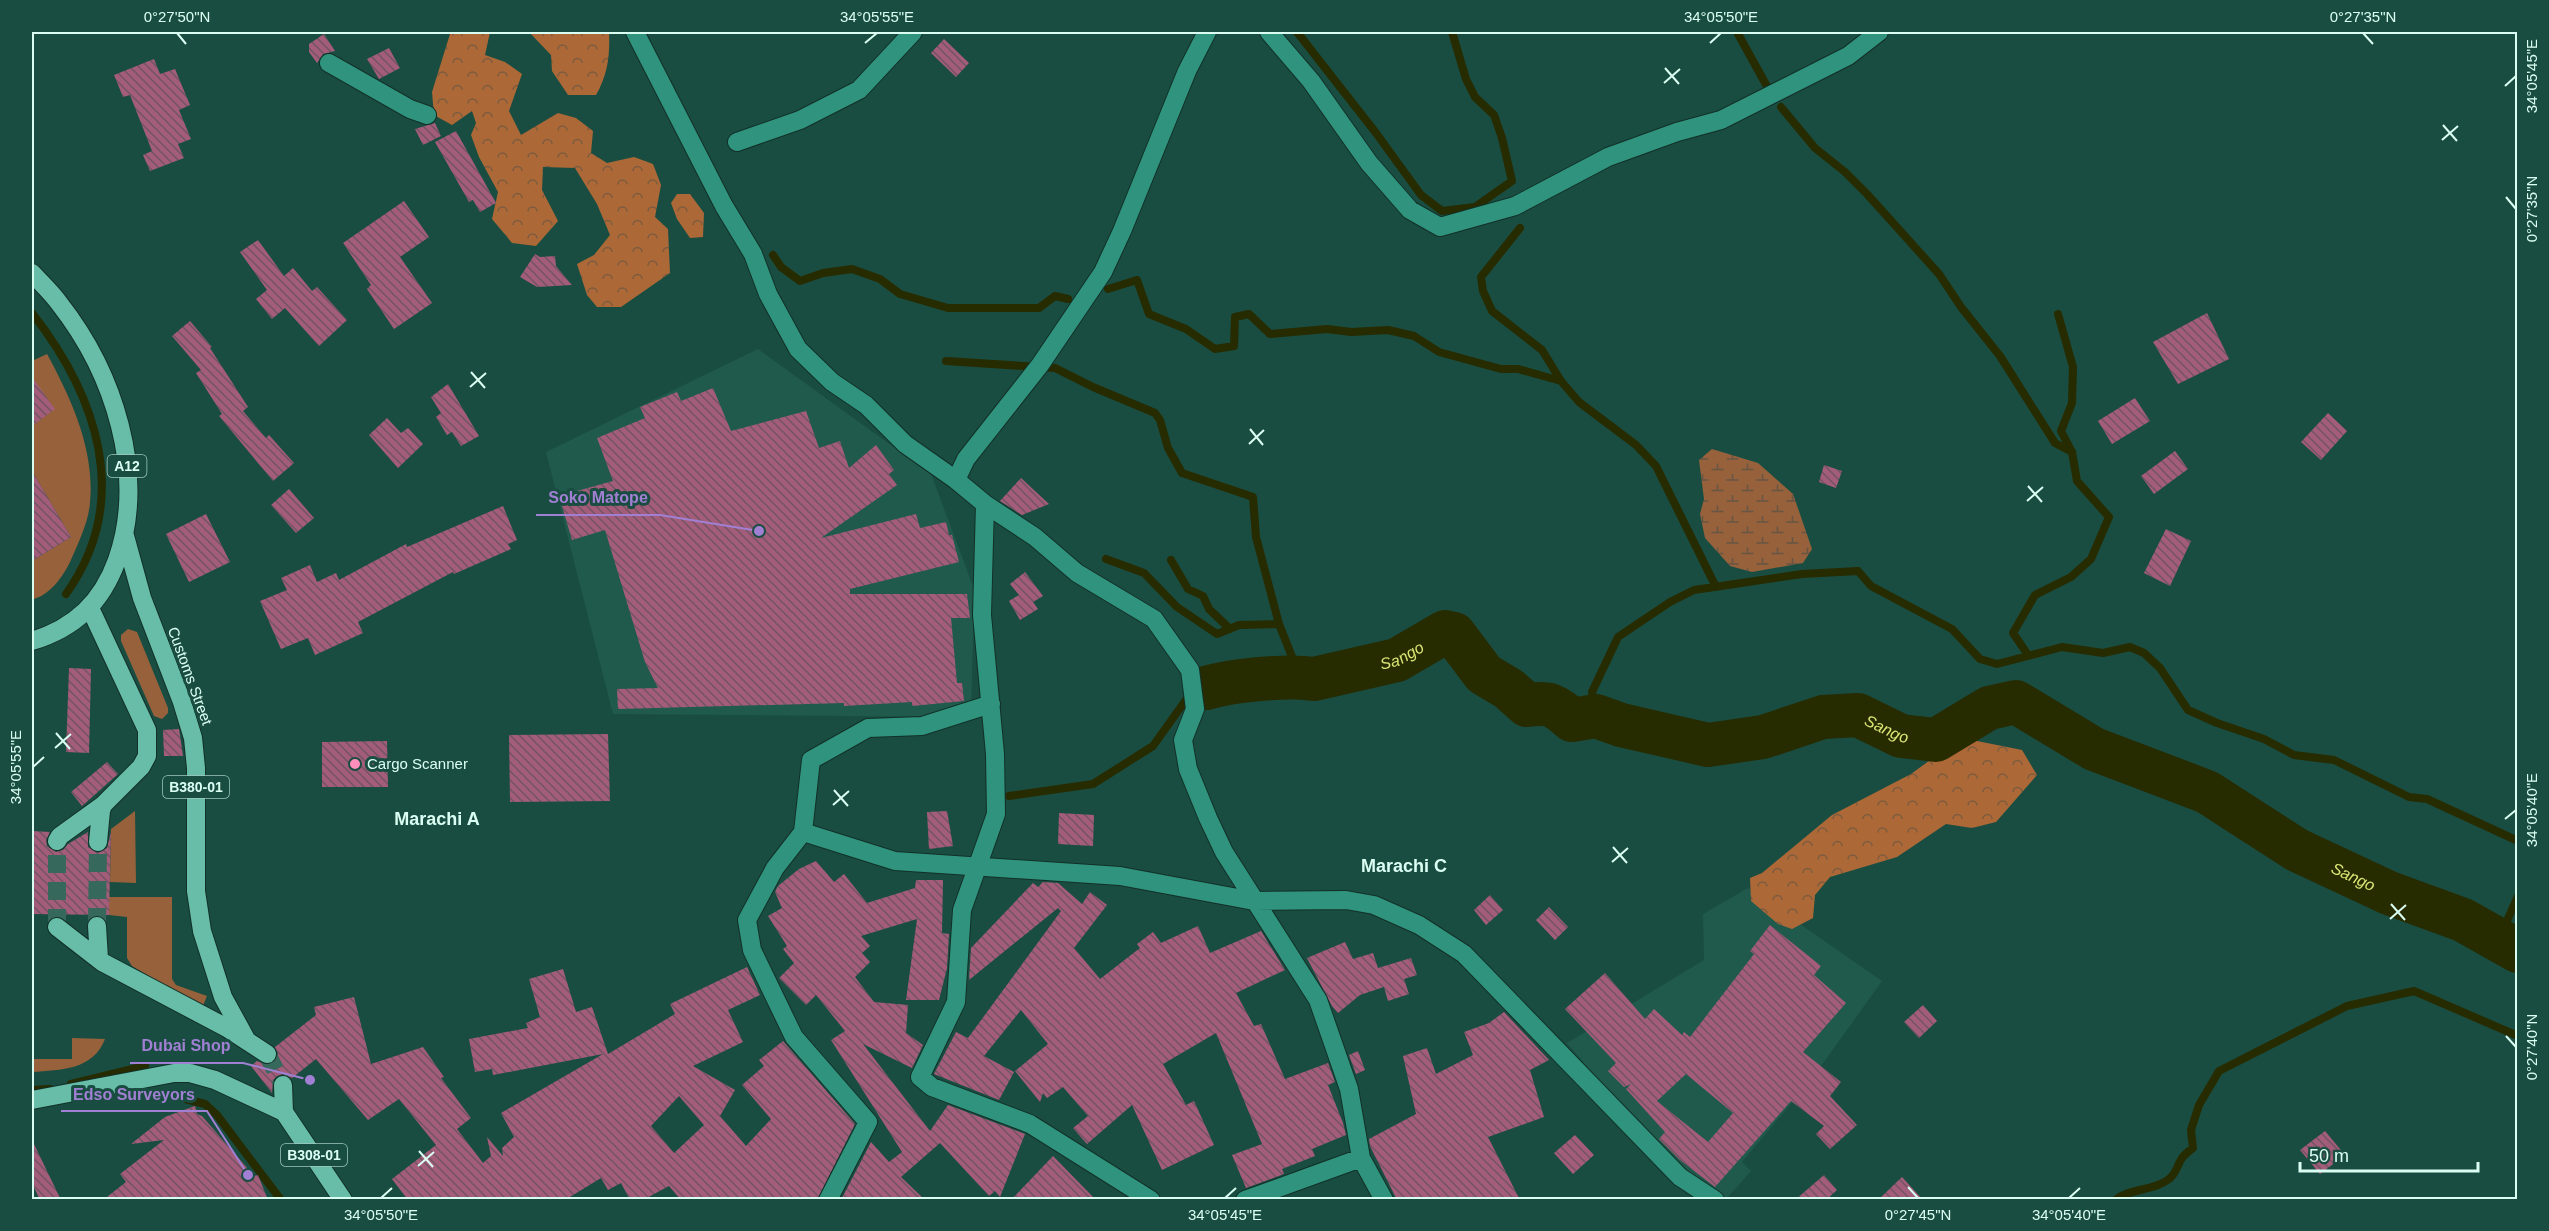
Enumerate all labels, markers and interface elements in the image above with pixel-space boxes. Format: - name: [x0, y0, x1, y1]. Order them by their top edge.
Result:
- text: 0°27'50"N: [144, 8, 210, 25]
- text: 34°05'55"E: [840, 8, 914, 25]
- text: 34°05'50"E: [1684, 8, 1758, 25]
- text: 0°27'35"N: [2330, 8, 2396, 25]
- text: 34°05'45"E: [2523, 39, 2540, 113]
- text: 0°27'35"N: [2523, 176, 2540, 242]
- road number: A12: [108, 455, 146, 477]
- callout: Soko Matope: [536, 481, 660, 515]
- text: Soko Matope: [548, 489, 648, 506]
- street label: Customs Street: [165, 624, 216, 728]
- water label: Sango: [1378, 638, 1427, 673]
- water label: Sango: [1862, 712, 1909, 746]
- text: 34°05'55"E: [7, 730, 24, 804]
- place label: Cargo Scanner: [367, 755, 468, 772]
- marker: Cargo Scanner: [348, 757, 362, 771]
- text: 34°05'40"E: [2523, 773, 2540, 847]
- road number: B380-01: [163, 776, 229, 798]
- district label: Marachi A: [394, 809, 480, 829]
- district label: Marachi C: [1361, 856, 1447, 876]
- water label: Sango: [2329, 859, 2378, 894]
- text: 0°27'40"N: [2523, 1014, 2540, 1080]
- callout: Dubai Shop: [130, 1029, 243, 1063]
- text: Dubai Shop: [142, 1037, 231, 1054]
- callout: Edso Surveyors: [61, 1077, 207, 1111]
- text: Edso Surveyors: [73, 1086, 195, 1103]
- scale bar: [2300, 1135, 2478, 1173]
- road number: B308-01: [281, 1144, 347, 1166]
- text: 50 m: [2309, 1146, 2349, 1166]
- text: 34°05'50"E: [344, 1206, 418, 1223]
- text: 34°05'45"E: [1188, 1206, 1262, 1223]
- text: 0°27'45"N: [1885, 1206, 1951, 1223]
- text: 34°05'40"E: [2032, 1206, 2106, 1223]

